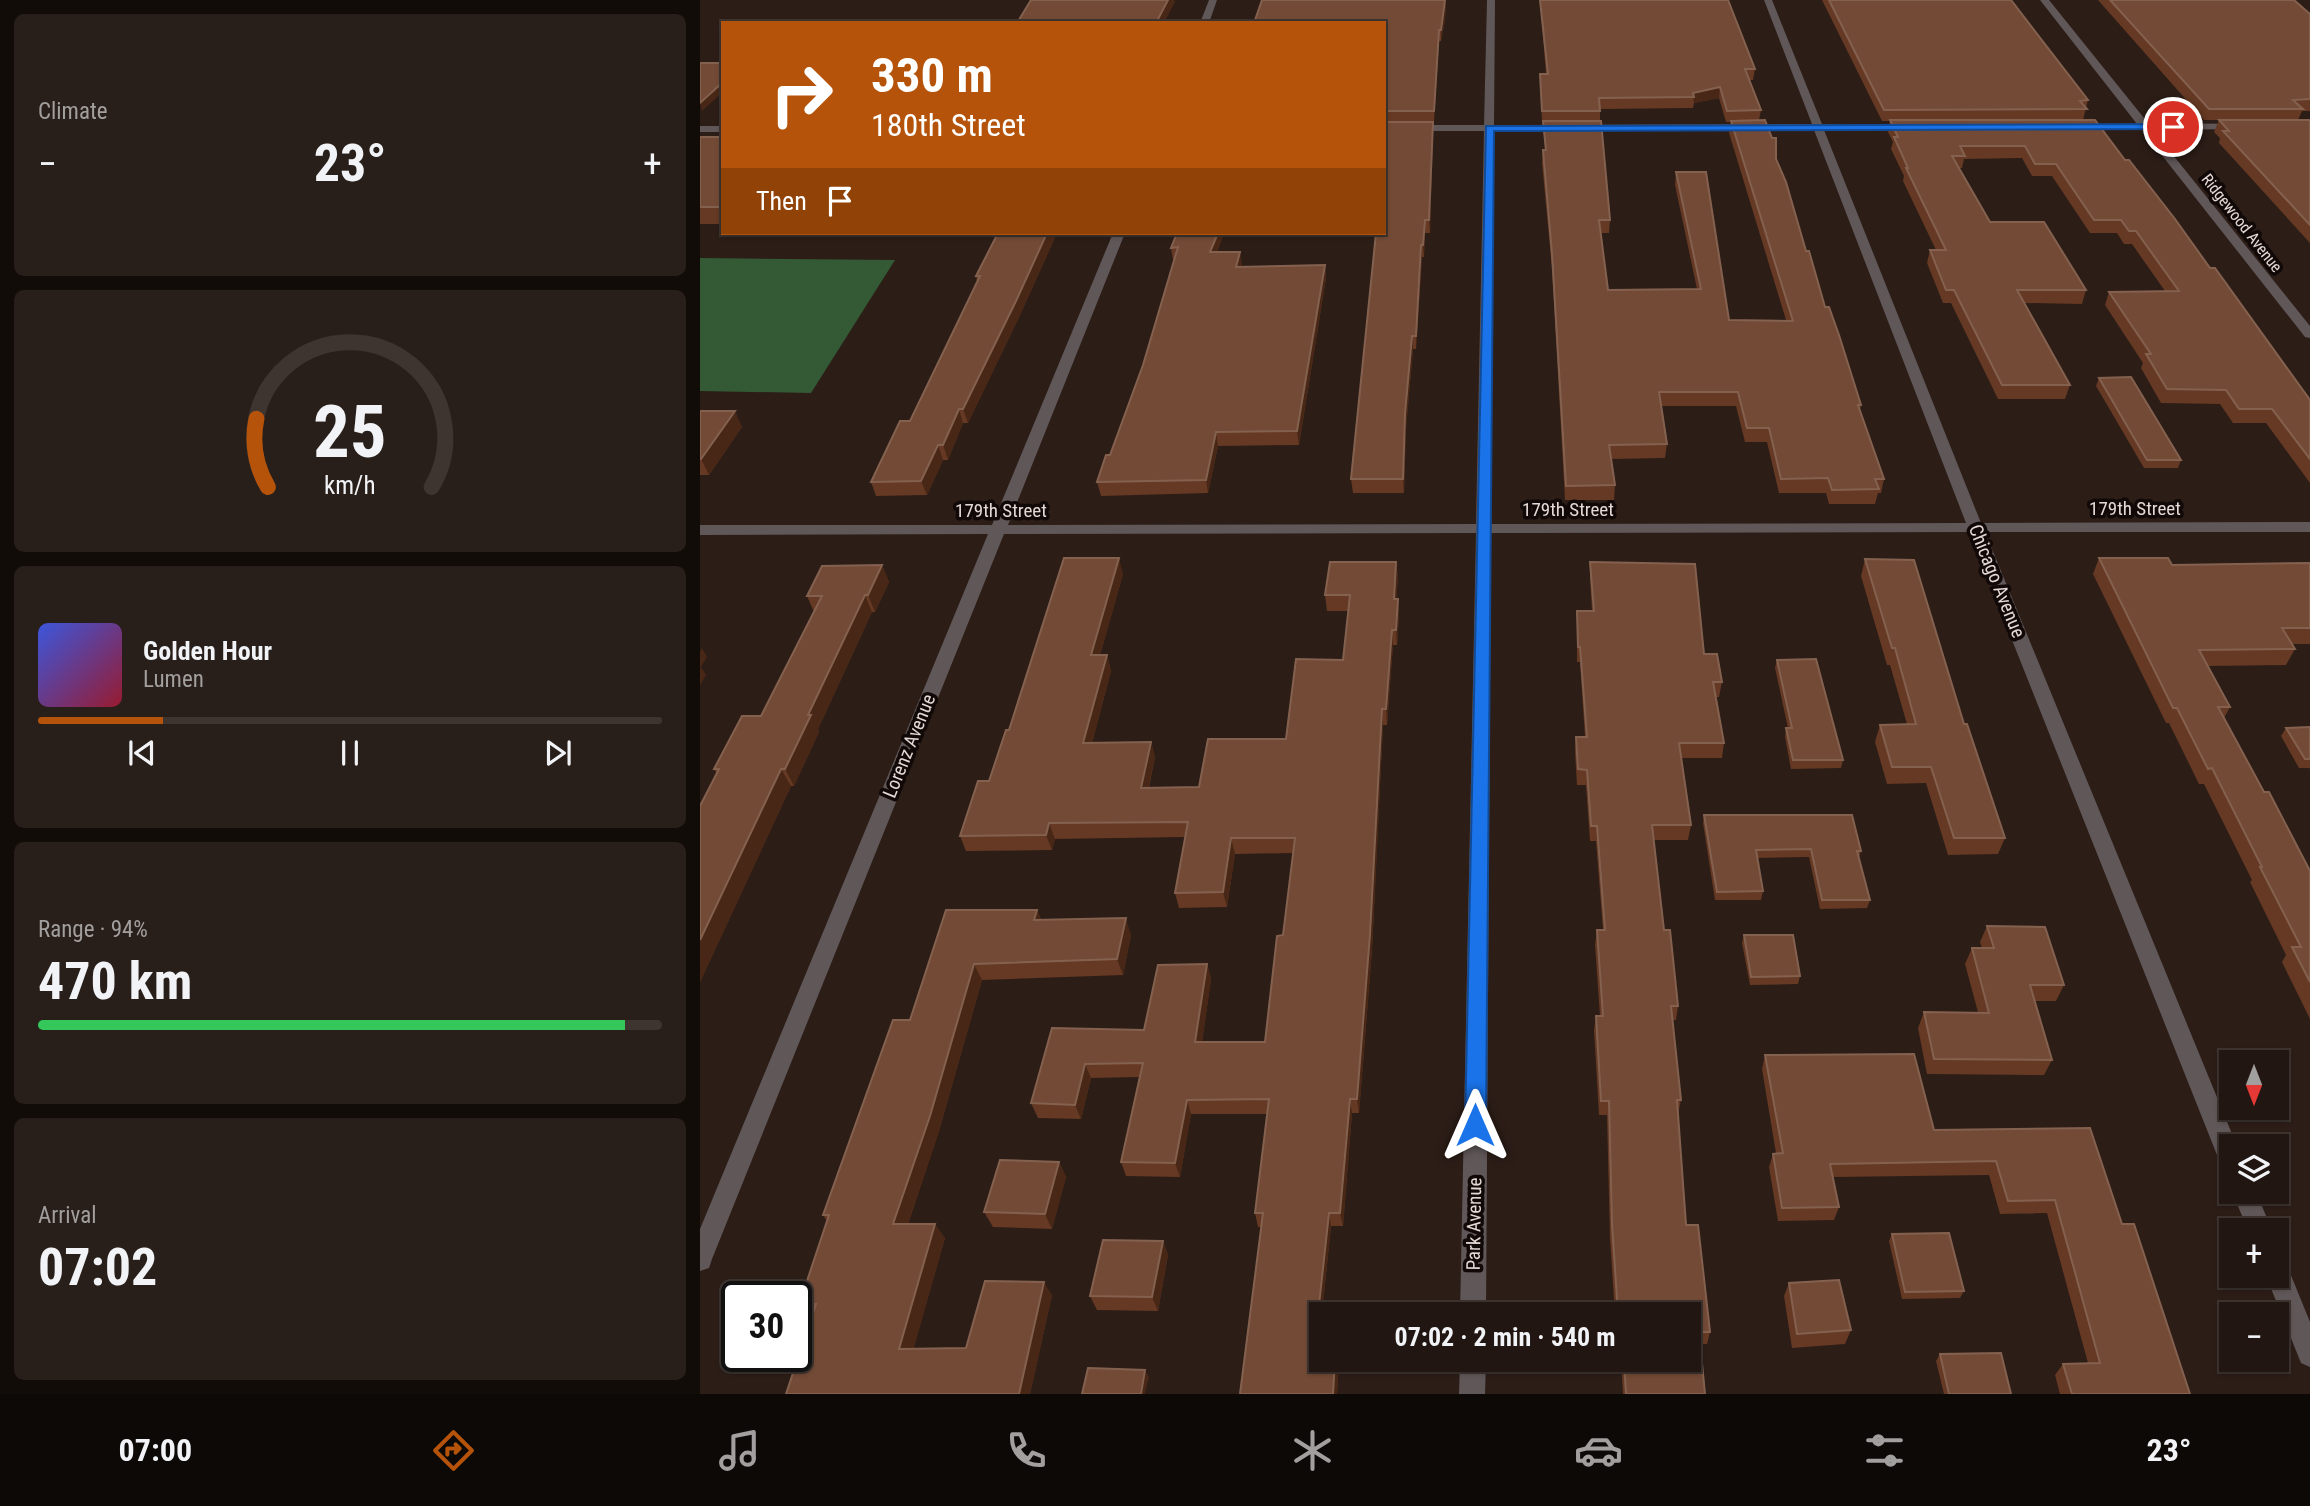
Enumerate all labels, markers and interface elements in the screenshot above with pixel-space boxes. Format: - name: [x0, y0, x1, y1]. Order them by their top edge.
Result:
- text: 330 m: [871, 47, 993, 104]
- icon: right: [756, 49, 847, 140]
- pin: [2143, 97, 2203, 157]
- text: Climate: [38, 98, 108, 125]
- text: 180th Street: [871, 106, 1026, 144]
- icon: arrive: [2154, 108, 2192, 146]
- text: 23°: [314, 133, 386, 194]
- text: −: [38, 142, 57, 186]
- text: +: [643, 142, 662, 186]
- street label: Ridgewood Avenue: [2198, 170, 2286, 276]
- icon: arrive: [821, 182, 859, 220]
- text: Then: [756, 186, 807, 216]
- text: 25: [313, 389, 387, 475]
- text: km/h: [324, 471, 376, 500]
- street label: 179th Street: [2089, 497, 2181, 520]
- street label: 179th Street: [1522, 498, 1614, 521]
- street label: 179th Street: [955, 499, 1047, 522]
- street label: Chicago Avenue: [1964, 521, 2030, 641]
- text: Golden Hour: [143, 636, 272, 666]
- text: Lumen: [143, 666, 204, 693]
- street label: Lorenz Avenue: [878, 691, 940, 801]
- icon: previous: [123, 734, 161, 772]
- icon: pause: [331, 734, 369, 772]
- icon: next: [539, 734, 577, 772]
- text: Range · 94%: [38, 916, 148, 943]
- text: 470 km: [38, 951, 192, 1012]
- north arrow: [2219, 1050, 2289, 1120]
- map controls: [2219, 1050, 2289, 1372]
- position arrow: [1438, 1088, 1512, 1162]
- button: layers: [2219, 1134, 2289, 1204]
- street label: Park Avenue: [1462, 1177, 1486, 1271]
- text: Arrival: [38, 1202, 97, 1229]
- button: +: [2219, 1218, 2289, 1288]
- text: 07:02: [38, 1237, 157, 1298]
- speed limit sign: 30: [721, 1281, 812, 1372]
- button: −: [2219, 1302, 2289, 1372]
- text: 07:02 · 2 min · 540 m: [1395, 1322, 1615, 1352]
- icon: directions: [429, 1426, 478, 1475]
- icon: music: [715, 1426, 764, 1475]
- icon: phone: [1002, 1426, 1051, 1475]
- icon: climate: [1288, 1426, 1337, 1475]
- icon: car: [1574, 1426, 1623, 1475]
- icon: filters: [1860, 1426, 1909, 1475]
- text: 07:00: [119, 1431, 192, 1469]
- text: 23°: [2147, 1431, 2191, 1469]

